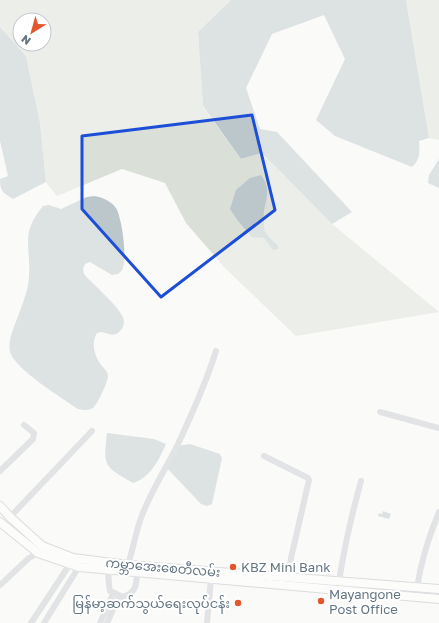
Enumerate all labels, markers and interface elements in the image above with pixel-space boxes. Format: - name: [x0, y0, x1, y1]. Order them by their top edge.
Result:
- north arrow: [12, 12, 52, 52]
- text: N: [18, 33, 33, 48]
- street label: ကမ္ဘာအေးစေတီလမ်း: [105, 554, 221, 583]
- place label: KBZ Mini Bank: [241, 559, 331, 575]
- marker: KBZ Mini Bank: [228, 562, 238, 572]
- place label: Mayangone Post Office: [329, 586, 401, 617]
- place label: မြန်မာ့ဆက်သွယ်ရေးလုပ်ငန်း: [72, 595, 230, 614]
- marker: Mayangone Post Office: [316, 596, 326, 606]
- marker: မြန်မာ့ဆက်သွယ်ရေးလုပ်ငန်း: [233, 598, 243, 608]

